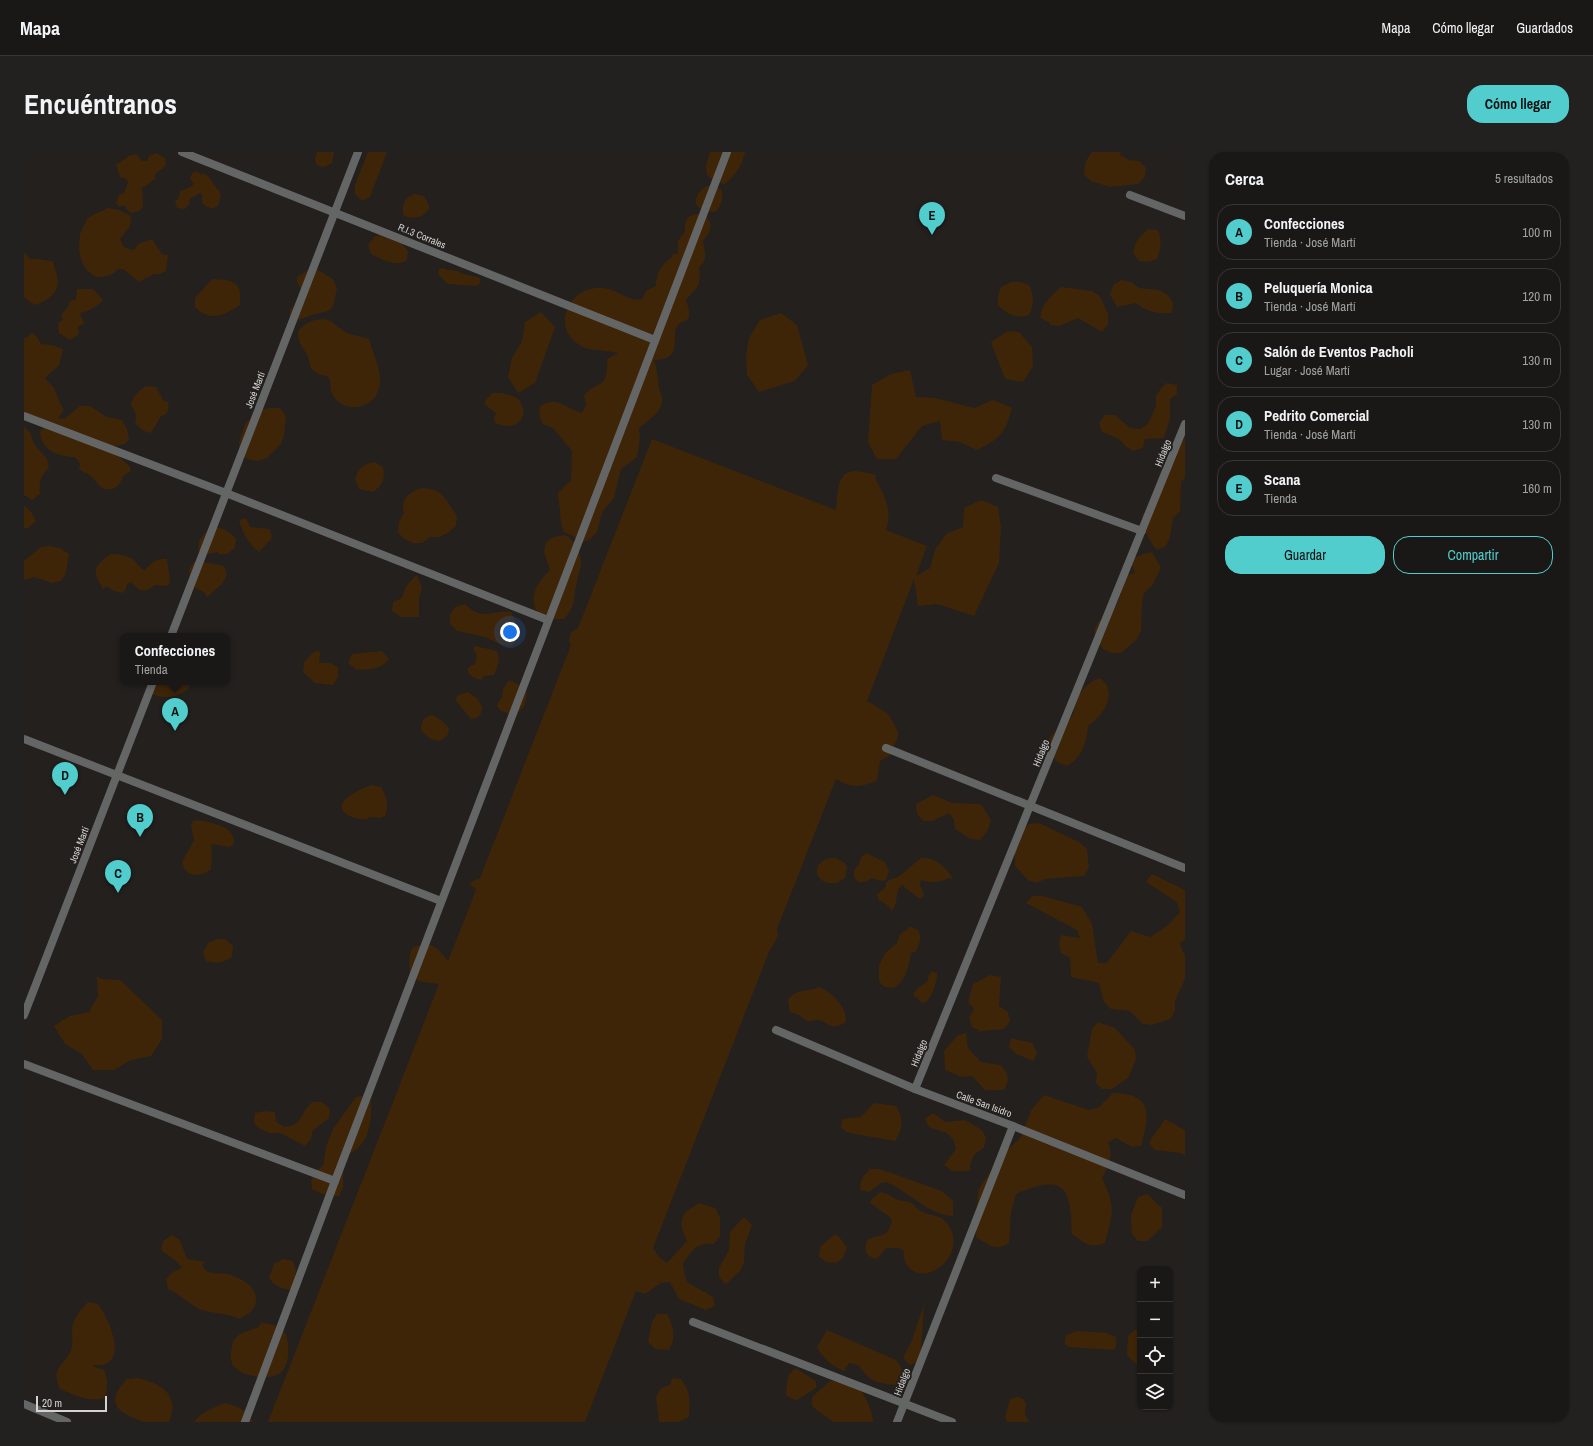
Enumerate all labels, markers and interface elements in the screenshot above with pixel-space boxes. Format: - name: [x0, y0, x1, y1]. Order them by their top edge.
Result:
- text: Mapa: [20, 15, 60, 41]
- text: Mapa: [1382, 19, 1410, 37]
- text: Cómo llegar: [1432, 19, 1494, 37]
- text: Guardados: [1516, 19, 1573, 37]
- text: Encuéntranos: [24, 85, 177, 123]
- button: Cómo llegar: [1467, 85, 1569, 123]
- text: Cerca: [1225, 167, 1264, 190]
- text: 5 resultados: [1495, 170, 1553, 187]
- pin: E: [919, 202, 945, 235]
- text: Confecciones: [1264, 213, 1345, 234]
- street label: R.I.3 Corrales: [396, 220, 448, 252]
- text: A: [1235, 224, 1243, 241]
- text: 100 m: [1522, 224, 1552, 241]
- text: Tienda · José Martí: [1264, 234, 1356, 251]
- text: Peluquería Monica: [1264, 277, 1373, 298]
- text: B: [1235, 288, 1243, 305]
- text: 120 m: [1522, 288, 1552, 305]
- text: Tienda · José Martí: [1264, 298, 1356, 315]
- text: Salón de Eventos Pacholi: [1264, 341, 1414, 362]
- text: C: [1235, 352, 1243, 369]
- text: 130 m: [1522, 352, 1552, 369]
- text: Lugar · José Martí: [1264, 362, 1350, 379]
- street label: José Martí: [242, 369, 268, 410]
- text: Pedrito Comercial: [1264, 405, 1369, 426]
- text: D: [1235, 416, 1243, 433]
- text: 130 m: [1522, 416, 1552, 433]
- text: Tienda · José Martí: [1264, 426, 1356, 443]
- street label: Hidalgo: [1152, 437, 1174, 469]
- text: Scana: [1264, 469, 1300, 490]
- text: E: [1235, 480, 1243, 497]
- text: 160 m: [1522, 480, 1552, 497]
- text: Tienda: [1264, 490, 1297, 507]
- button: Guardar: [1225, 536, 1385, 574]
- button: Compartir: [1393, 536, 1553, 574]
- your location: [500, 622, 520, 642]
- popup: [120, 633, 230, 685]
- text: Confecciones: [135, 640, 215, 661]
- text: Tienda: [135, 661, 168, 678]
- pin: A: [162, 698, 188, 731]
- street label: Hidalgo: [1030, 737, 1052, 769]
- pin: D: [52, 762, 78, 795]
- pin: B: [127, 804, 153, 837]
- street label: José Martí: [66, 824, 92, 865]
- pin: C: [105, 860, 131, 893]
- street label: Hidalgo: [908, 1037, 930, 1069]
- street label: Calle San Isidro: [954, 1088, 1014, 1120]
- map controls: [1137, 1266, 1173, 1410]
- button: +: [1137, 1266, 1173, 1302]
- button: −: [1137, 1302, 1173, 1338]
- button: locate: [1137, 1338, 1173, 1374]
- street label: Hidalgo: [891, 1366, 913, 1398]
- button: layers: [1137, 1374, 1173, 1410]
- scale bar: [36, 1394, 107, 1413]
- text: 20 m: [42, 1396, 62, 1410]

